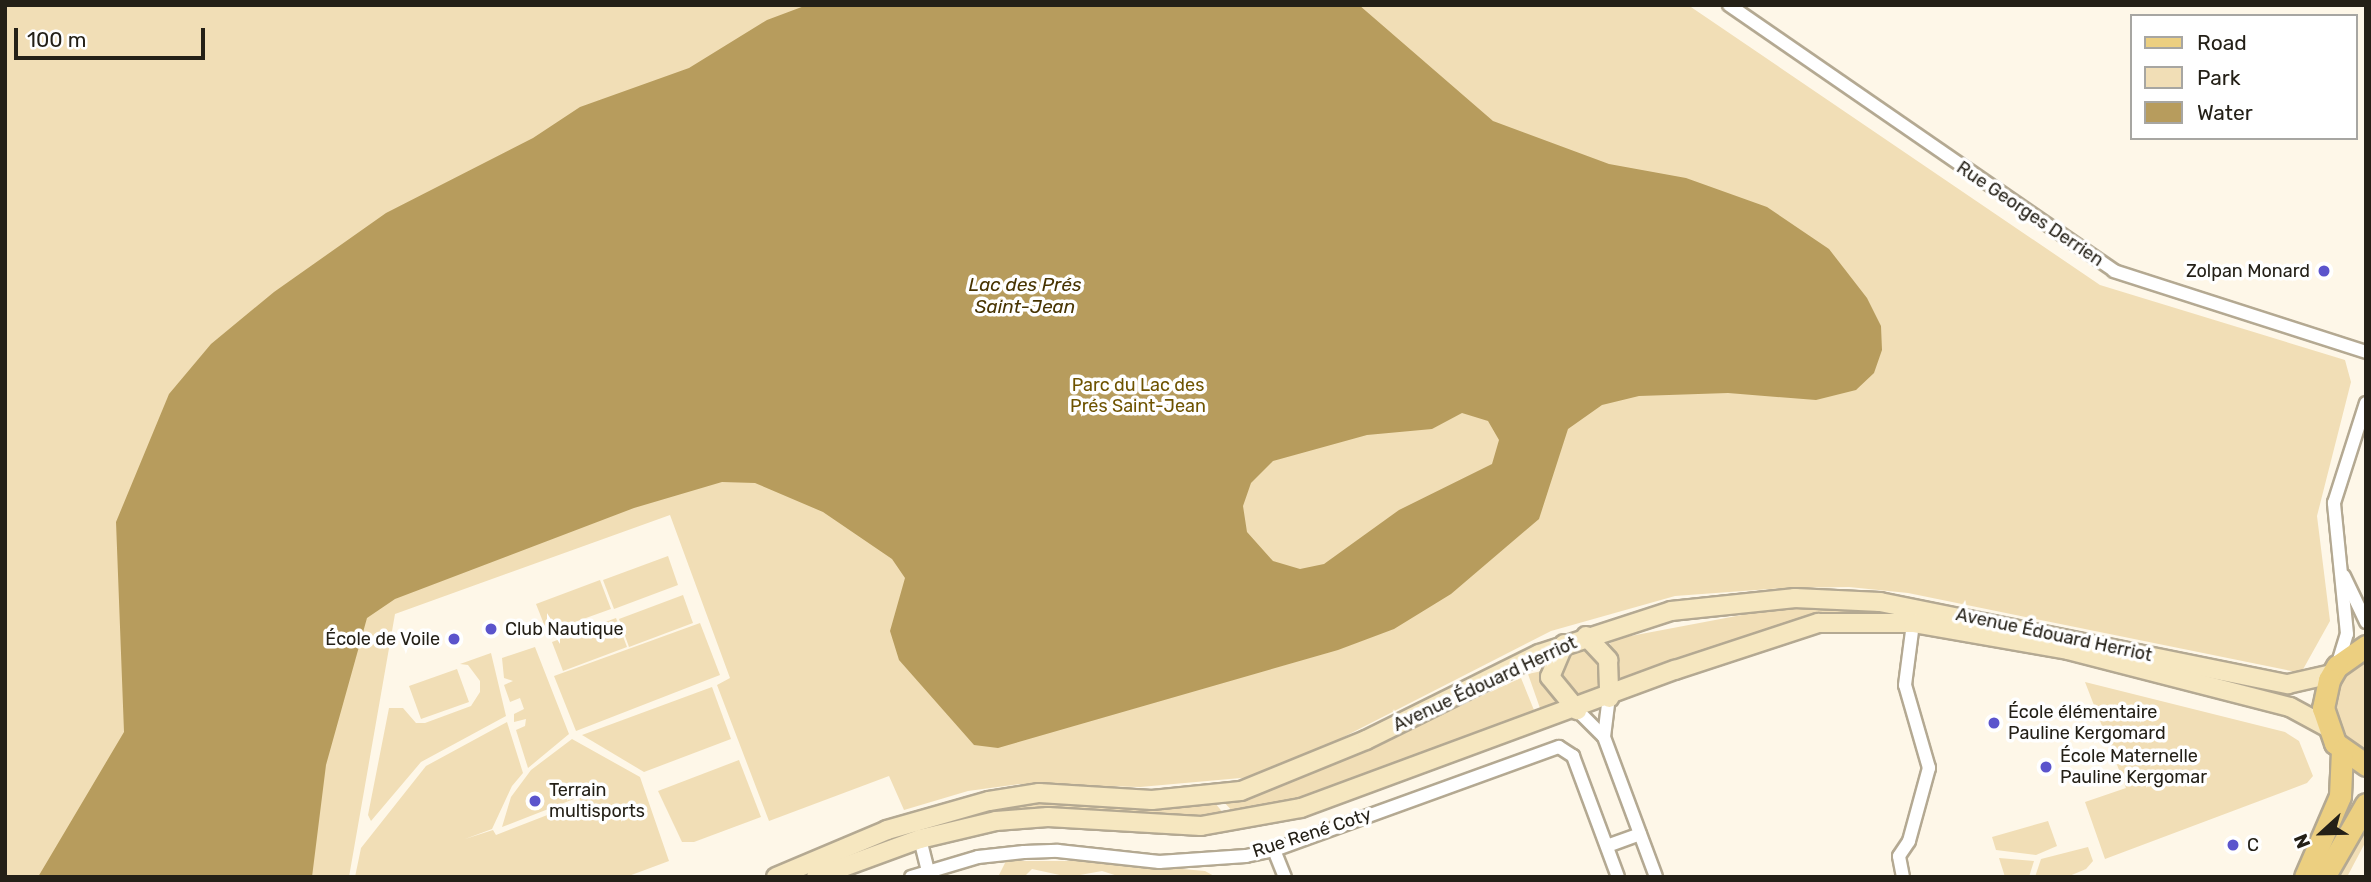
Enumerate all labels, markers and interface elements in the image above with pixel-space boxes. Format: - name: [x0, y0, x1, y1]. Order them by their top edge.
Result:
- scale bar: [18, 14, 208, 58]
- legend: [2130, 14, 2357, 140]
- text: 100 m: [27, 27, 86, 52]
- text: Road: [2197, 30, 2247, 55]
- text: Park: [2197, 65, 2241, 90]
- text: Water: [2197, 100, 2253, 125]
- street label: Rue Georges Derrien: [1953, 157, 2107, 271]
- place label: Zolpan Monard: [2186, 260, 2310, 282]
- marker: Zolpan Monard: [2316, 263, 2332, 279]
- water label: Lac des Prés Saint-Jean: [969, 274, 1081, 318]
- park label: Parc du Lac des Prés Saint-Jean: [1070, 375, 1206, 418]
- street label: Avenue Édouard Herriot: [1954, 604, 2154, 666]
- place label: Club Nautique: [505, 618, 624, 640]
- marker: Club Nautique: [483, 621, 499, 637]
- place label: École de Voile: [325, 628, 440, 650]
- marker: École de Voile: [446, 631, 462, 647]
- street label: Avenue Édouard Herriot: [1390, 632, 1580, 736]
- place label: École élémentaire Pauline Kergomard: [2008, 702, 2166, 744]
- marker: École élémentaire Pauline Kergomard: [1986, 715, 2002, 731]
- place label: École Maternelle Pauline Kergomar: [2060, 746, 2207, 788]
- marker: École Maternelle Pauline Kergomar: [2038, 759, 2054, 775]
- place label: Terrain multisports: [549, 780, 645, 822]
- marker: Terrain multisports: [527, 793, 543, 809]
- north arrow: [2287, 798, 2357, 868]
- street label: Rue René Coty: [1250, 804, 1374, 862]
- text: N: [2289, 830, 2315, 852]
- place label: C: [2247, 834, 2259, 856]
- marker: C: [2225, 837, 2241, 853]

